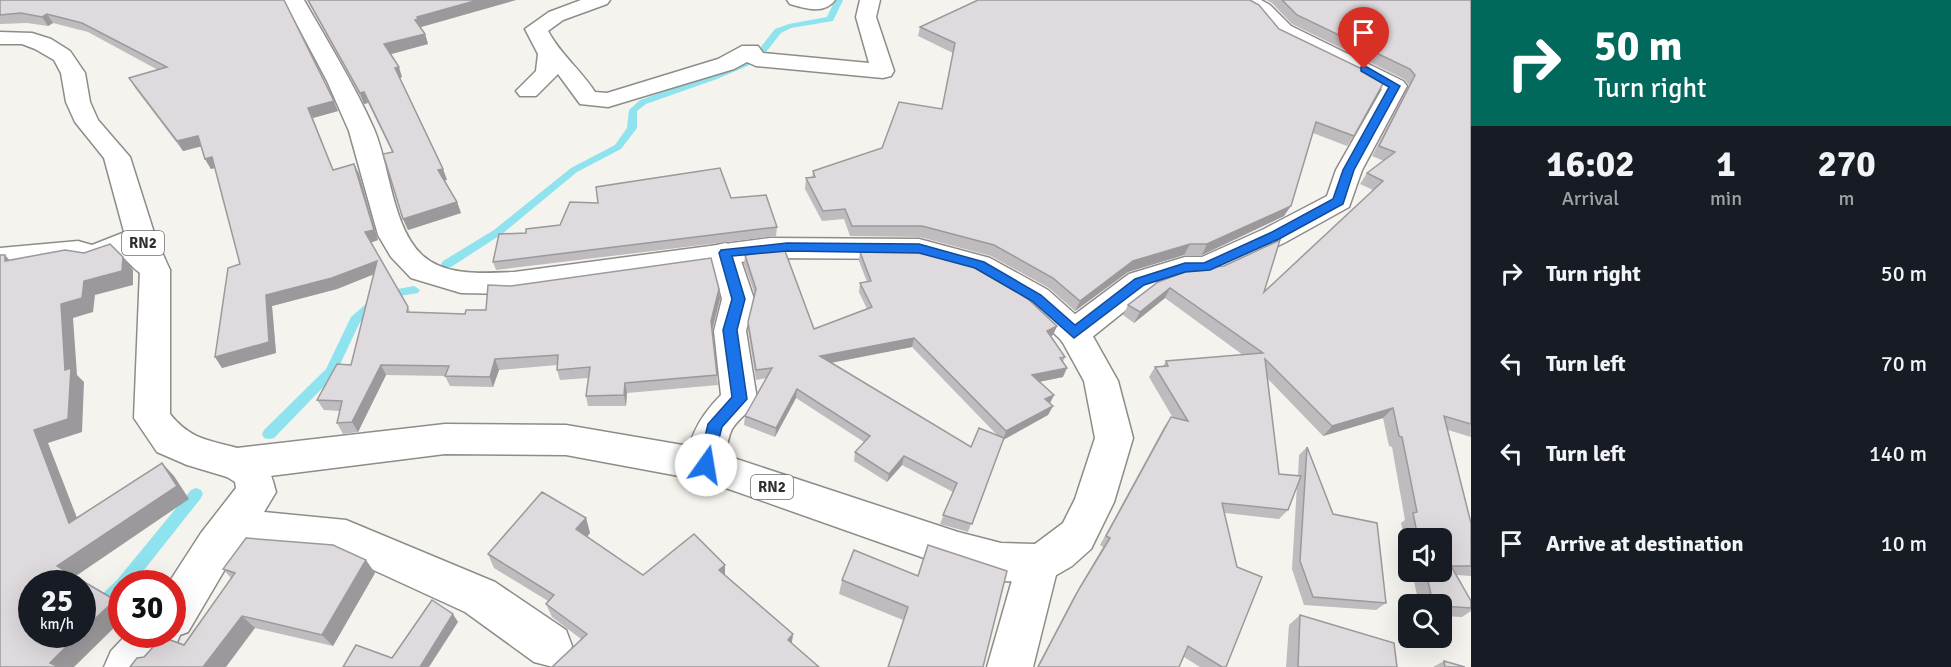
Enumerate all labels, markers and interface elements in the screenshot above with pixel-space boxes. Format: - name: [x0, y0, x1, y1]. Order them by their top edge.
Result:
- pin: [1338, 7, 1389, 69]
- icon: arrive: [1347, 16, 1380, 49]
- text: 50 m: [1594, 21, 1683, 72]
- icon: right: [1495, 24, 1573, 102]
- text: Turn right: [1594, 72, 1707, 105]
- text: 16:02: [1546, 142, 1635, 187]
- text: 1: [1716, 142, 1736, 187]
- text: 270: [1817, 142, 1876, 187]
- text: Arrival: [1562, 186, 1619, 211]
- text: min: [1710, 186, 1742, 211]
- text: m: [1839, 186, 1855, 211]
- road number: RN2: [122, 231, 164, 255]
- icon: right: [1495, 257, 1528, 290]
- text: Turn right: [1546, 260, 1641, 287]
- text: 50 m: [1881, 260, 1927, 287]
- icon: left: [1495, 347, 1528, 380]
- text: Turn left: [1546, 350, 1626, 377]
- text: 70 m: [1881, 350, 1927, 377]
- position arrow: [674, 433, 738, 497]
- icon: left: [1495, 437, 1528, 470]
- text: Turn left: [1546, 440, 1626, 467]
- text: 140 m: [1869, 440, 1927, 467]
- road number: RN2: [751, 475, 793, 499]
- icon: arrive: [1495, 527, 1528, 560]
- map controls: [1398, 528, 1452, 648]
- button: sound: [1398, 528, 1452, 582]
- text: Arrive at destination: [1546, 530, 1743, 557]
- text: 10 m: [1881, 530, 1927, 557]
- speed limit sign: 30: [108, 570, 186, 648]
- text: 25: [41, 583, 73, 620]
- button: search: [1398, 594, 1452, 648]
- text: km/h: [40, 615, 74, 633]

